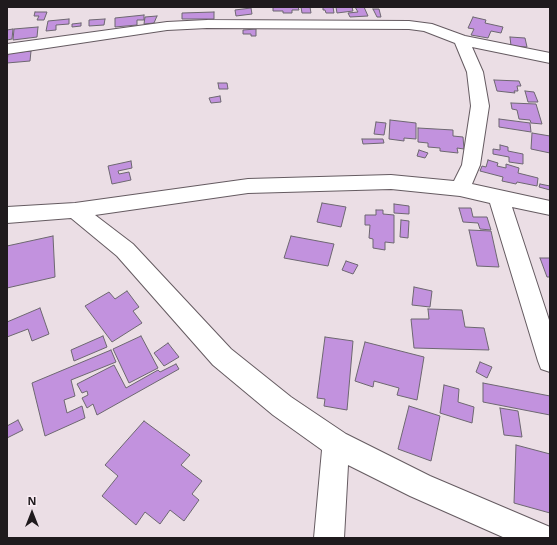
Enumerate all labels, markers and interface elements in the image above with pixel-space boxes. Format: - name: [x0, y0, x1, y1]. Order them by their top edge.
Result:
- north arrow: [12, 493, 52, 533]
- text: N: [28, 493, 36, 508]

